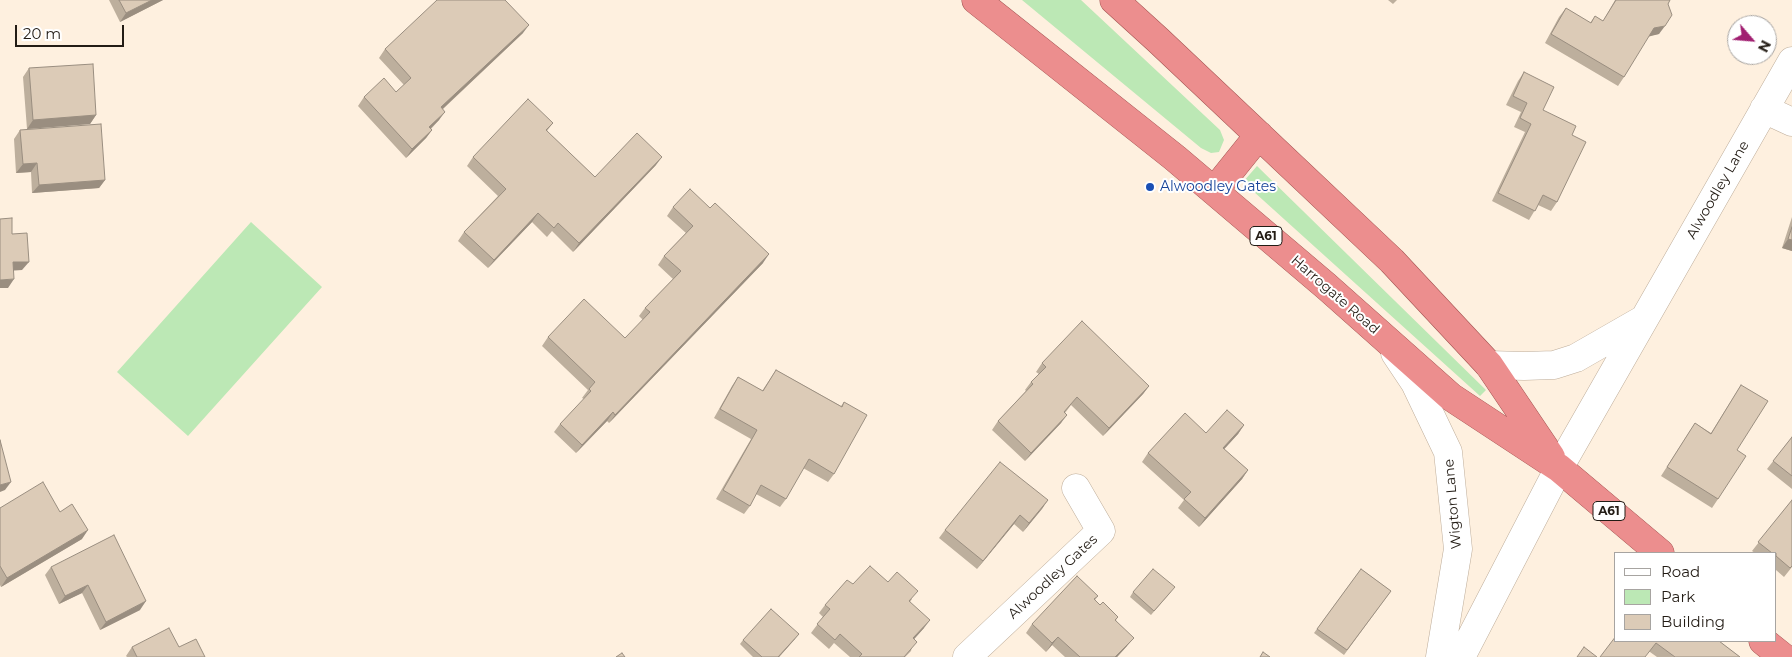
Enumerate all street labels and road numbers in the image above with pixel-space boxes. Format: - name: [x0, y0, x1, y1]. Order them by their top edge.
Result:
- street label: Alwoodley Lane: [1683, 138, 1753, 242]
- road number: A61: [1250, 227, 1282, 246]
- street label: Harrogate Road: [1287, 252, 1383, 338]
- street label: Wigton Lane: [1441, 458, 1465, 550]
- road number: A61: [1593, 502, 1625, 520]
- street label: Alwoodley Gates: [1005, 531, 1101, 623]

